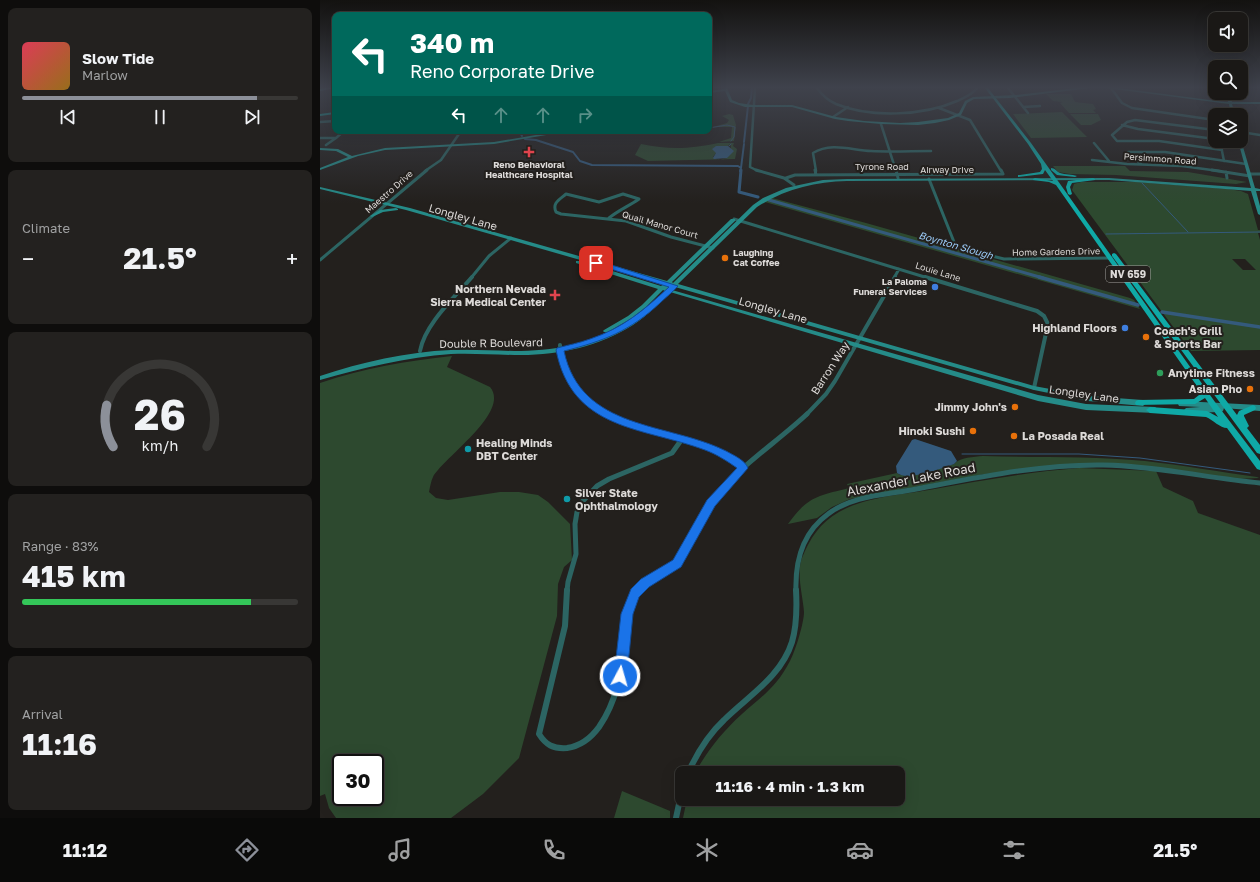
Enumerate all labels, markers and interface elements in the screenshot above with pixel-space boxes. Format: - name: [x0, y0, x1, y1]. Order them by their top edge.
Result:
- map controls: [1208, 12, 1248, 148]
- button: sound: [1208, 12, 1248, 52]
- text: 340 m: [410, 26, 494, 59]
- icon: left: [344, 28, 396, 80]
- text: Slow Tide: [82, 49, 154, 67]
- text: Reno Corporate Drive: [410, 60, 594, 82]
- button: search: [1208, 60, 1248, 100]
- text: Marlow: [82, 67, 128, 83]
- icon: left: [448, 104, 470, 126]
- icon: ahead: [490, 104, 512, 126]
- icon: ahead: [532, 104, 554, 126]
- icon: right: [574, 104, 596, 126]
- icon: previous: [57, 106, 79, 128]
- icon: pause: [149, 106, 171, 128]
- icon: next: [241, 106, 263, 128]
- button: layers: [1208, 108, 1248, 148]
- marker: Reno Behavioral Healthcare Hospital: [523, 146, 535, 158]
- street label: Persimmon Road: [1123, 150, 1197, 167]
- place label: Reno Behavioral Healthcare Hospital: [485, 159, 573, 180]
- street label: Tyrone Road: [855, 161, 909, 172]
- street label: Airway Drive: [920, 164, 974, 175]
- street label: Maestro Drive: [362, 168, 415, 215]
- street label: Longley Lane: [427, 201, 499, 232]
- street label: Quail Manor Court: [621, 208, 700, 241]
- text: Climate: [22, 220, 70, 236]
- water label: Boynton Slough: [917, 229, 995, 263]
- text: 21.5°: [123, 240, 197, 276]
- text: −: [22, 245, 34, 272]
- text: +: [286, 245, 298, 272]
- street label: Home Gardens Drive: [1012, 245, 1100, 258]
- pin: [579, 246, 613, 280]
- place label: Laughing Cat Coffee: [733, 247, 780, 268]
- icon: arrive: [585, 252, 607, 274]
- marker: Laughing Cat Coffee: [720, 253, 730, 263]
- street label: Louie Lane: [914, 259, 962, 284]
- road number: NV 659: [1106, 266, 1150, 282]
- place label: La Paloma Funeral Services: [853, 276, 927, 297]
- place label: Northern Nevada Sierra Medical Center: [430, 282, 547, 308]
- marker: La Paloma Funeral Services: [930, 282, 940, 292]
- marker: Northern Nevada Sierra Medical Center: [549, 289, 561, 301]
- street label: Longley Lane: [737, 294, 809, 325]
- place label: Highland Floors: [1032, 321, 1117, 334]
- marker: Highland Floors: [1120, 323, 1130, 333]
- place label: Coach's Grill & Sports Bar: [1154, 324, 1222, 350]
- marker: Coach's Grill & Sports Bar: [1141, 332, 1151, 342]
- street label: Double R Boulevard: [439, 335, 543, 350]
- street label: Barron Way: [808, 339, 851, 397]
- place label: Anytime Fitness: [1168, 366, 1255, 379]
- marker: Anytime Fitness: [1155, 368, 1165, 378]
- street label: Longley Lane: [1048, 382, 1120, 405]
- place label: Asian Pho: [1189, 382, 1242, 395]
- marker: Asian Pho: [1245, 384, 1255, 394]
- text: 26: [134, 389, 186, 439]
- place label: Jimmy John's: [934, 400, 1007, 413]
- marker: Jimmy John's: [1010, 402, 1020, 412]
- place label: Hinoki Sushi: [898, 424, 965, 437]
- marker: Hinoki Sushi: [968, 426, 978, 436]
- place label: La Posada Real: [1022, 429, 1104, 442]
- marker: La Posada Real: [1009, 431, 1019, 441]
- place label: Healing Minds DBT Center: [476, 436, 552, 462]
- text: km/h: [142, 437, 178, 454]
- marker: Healing Minds DBT Center: [463, 444, 473, 454]
- street label: Alexander Lake Road: [845, 459, 977, 499]
- place label: Silver State Ophthalmology: [575, 486, 658, 512]
- marker: Silver State Ophthalmology: [562, 494, 572, 504]
- text: Range · 83%: [22, 538, 98, 554]
- text: 415 km: [22, 558, 126, 594]
- position arrow: [599, 655, 641, 697]
- text: Arrival: [22, 706, 63, 722]
- text: 11:16: [22, 726, 97, 762]
- speed limit sign: 30: [332, 754, 384, 806]
- text: 11:16 · 4 min · 1.3 km: [716, 777, 864, 795]
- icon: directions: [233, 836, 261, 864]
- icon: music: [386, 836, 414, 864]
- icon: phone: [540, 836, 568, 864]
- icon: climate: [693, 836, 721, 864]
- icon: car: [846, 836, 874, 864]
- icon: filters: [1000, 836, 1028, 864]
- text: 11:12: [63, 839, 107, 861]
- text: 21.5°: [1153, 839, 1197, 861]

